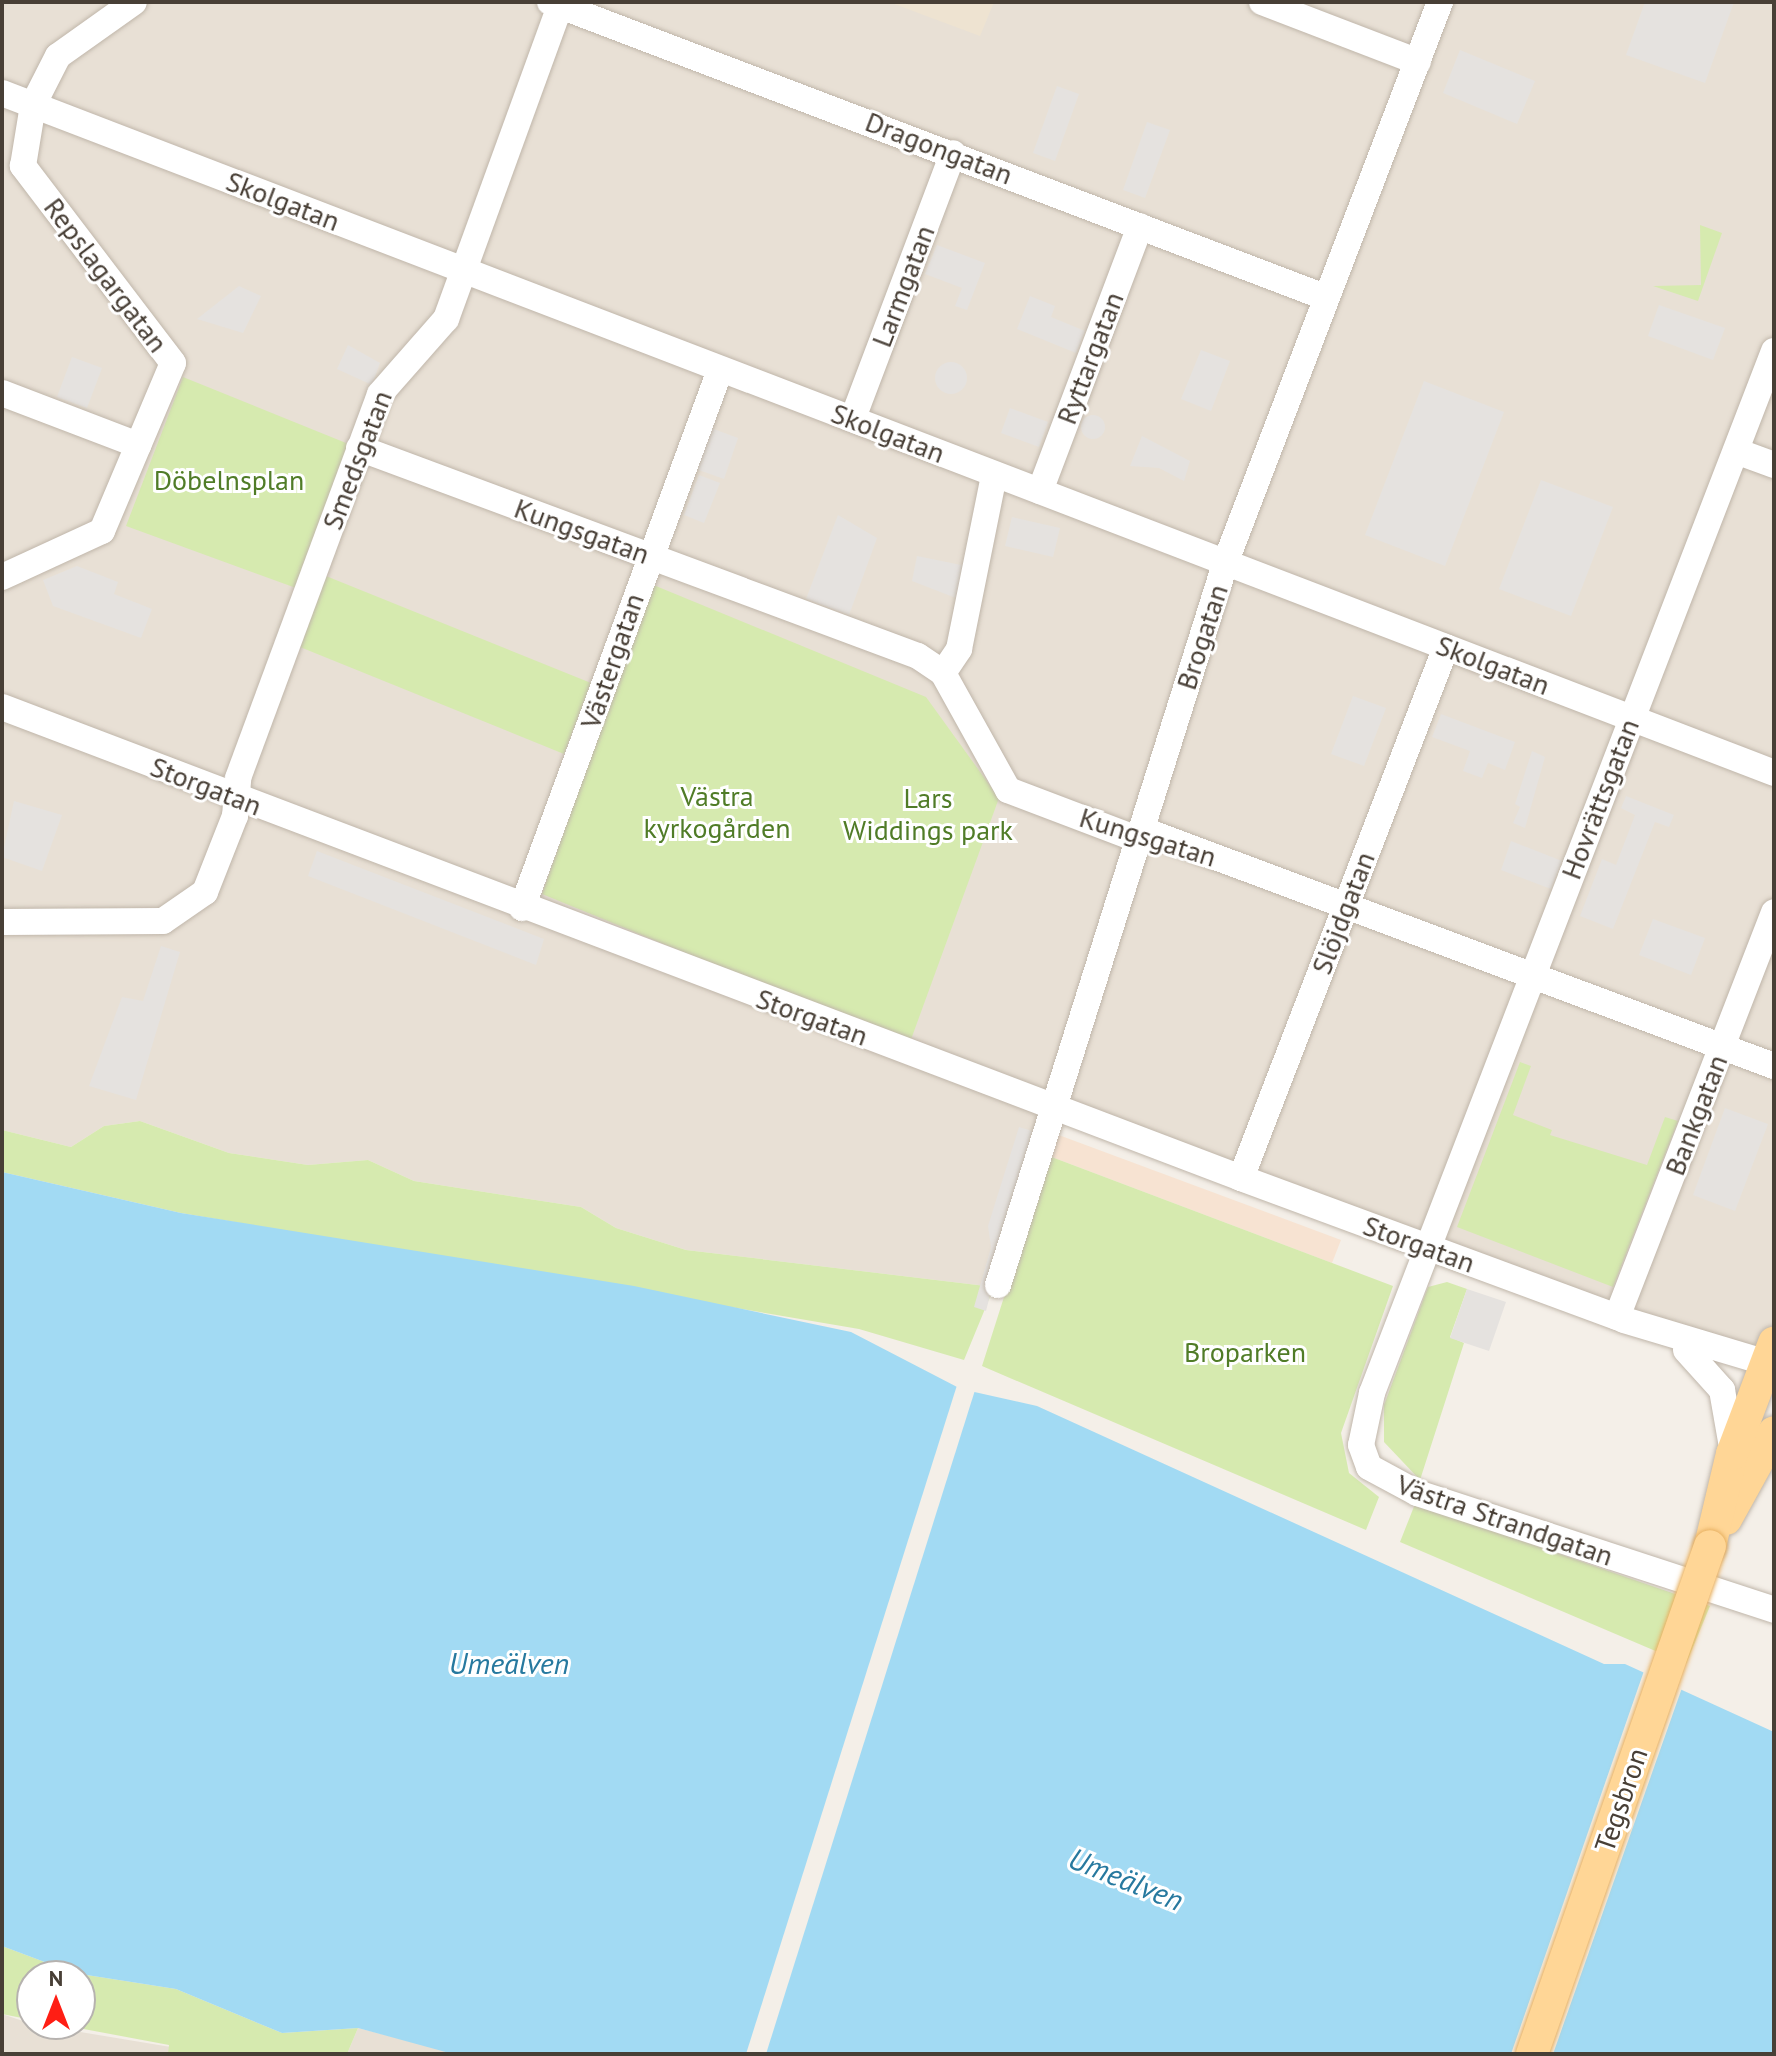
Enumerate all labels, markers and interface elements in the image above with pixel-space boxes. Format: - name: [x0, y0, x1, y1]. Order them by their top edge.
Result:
- street label: Dragongatan: [861, 105, 1017, 191]
- street label: Skolgatan: [222, 164, 344, 238]
- street label: Repslagargatan: [37, 191, 175, 359]
- street label: Larmgatan: [864, 220, 942, 352]
- street label: Ryttargatan: [1049, 287, 1131, 429]
- street label: Smedsgatan: [315, 386, 399, 534]
- street label: Skolgatan: [827, 396, 949, 470]
- park label: Döbelnsplan: [154, 463, 304, 497]
- street label: Kungsgatan: [510, 491, 654, 571]
- street label: Brogatan: [1169, 580, 1235, 694]
- street label: Västergatan: [573, 589, 651, 733]
- street label: Skolgatan: [1432, 628, 1554, 702]
- street label: Hovrättsgatan: [1554, 714, 1646, 884]
- street label: Storgatan: [146, 749, 266, 823]
- park label: Västra kyrkogården: [644, 779, 790, 845]
- park label: Lars Widdings park: [843, 781, 1013, 847]
- street label: Kungsgatan: [1076, 800, 1220, 874]
- street label: Slöjdgatan: [1304, 847, 1382, 979]
- street label: Storgatan: [752, 981, 872, 1053]
- street label: Bankgatan: [1658, 1050, 1734, 1180]
- street label: Storgatan: [1359, 1208, 1479, 1280]
- park label: Broparken: [1184, 1335, 1306, 1369]
- street label: Västra Strandgatan: [1392, 1467, 1618, 1573]
- water label: Umeälven: [449, 1645, 569, 1681]
- street label: Tegsbron: [1588, 1744, 1654, 1856]
- water label: Umeälven: [1063, 1840, 1189, 1918]
- north arrow: [16, 1960, 96, 2040]
- text: N: [49, 1964, 63, 1992]

